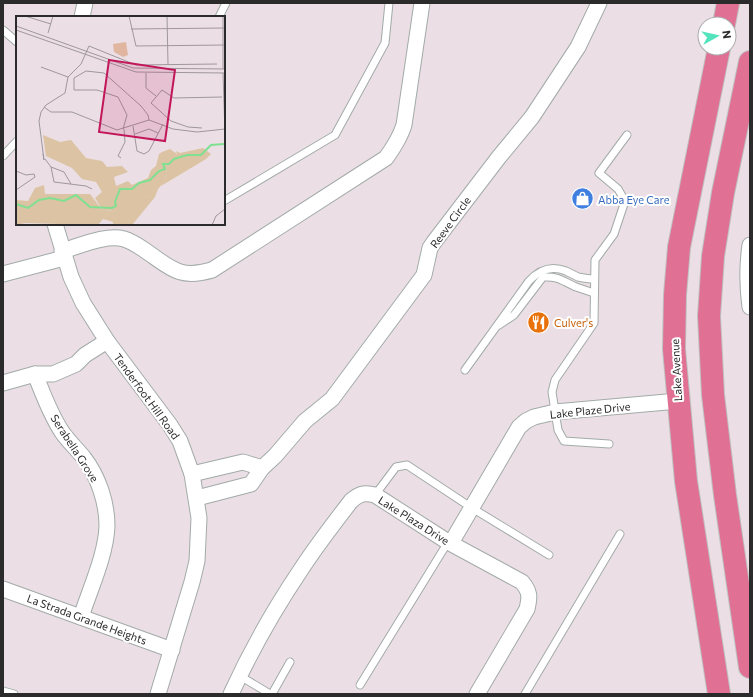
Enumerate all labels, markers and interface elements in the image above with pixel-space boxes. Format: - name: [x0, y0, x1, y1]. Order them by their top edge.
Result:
- inset map: [16, 16, 225, 225]
- north arrow: [697, 16, 737, 56]
- text: N: [720, 30, 734, 40]
- shop icon: Abba Eye Care: [569, 186, 595, 212]
- place label: Abba Eye Care: [598, 193, 670, 206]
- street label: Reeve Circle: [427, 194, 473, 250]
- restaurant icon: Culver's: [525, 309, 551, 335]
- place label: Culver's: [554, 316, 593, 329]
- street label: Lake Avenue: [668, 338, 684, 401]
- street label: Tenderfoot Hill Road: [111, 350, 183, 442]
- street label: Lake Plaze Drive: [549, 399, 631, 421]
- street label: Serabella Grove: [48, 412, 102, 484]
- street label: Lake Plaza Drive: [376, 493, 452, 547]
- street label: La Strada Grande Heights: [25, 591, 149, 647]

